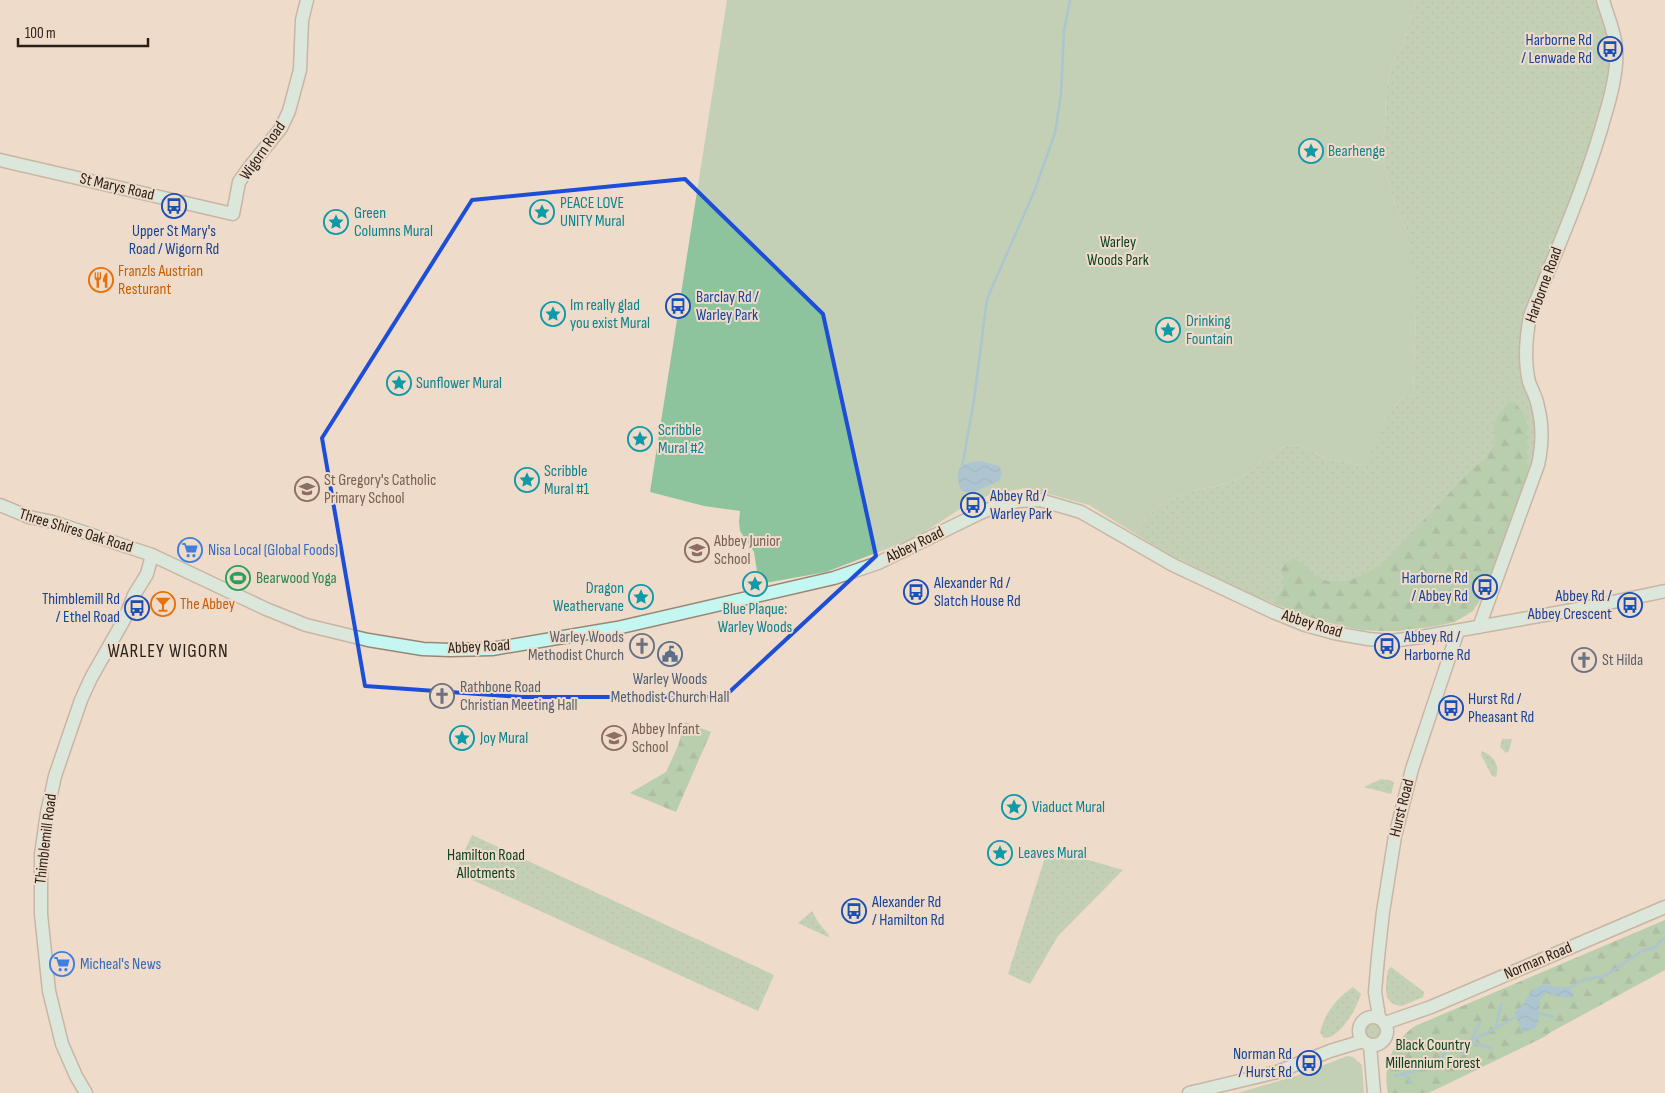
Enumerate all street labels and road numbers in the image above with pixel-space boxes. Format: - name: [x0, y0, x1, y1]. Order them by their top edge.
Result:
- street label: Wigorn Road: [236, 118, 290, 184]
- street label: St Marys Road: [78, 169, 156, 205]
- street label: Harborne Road: [1522, 245, 1566, 325]
- street label: Three Shires Oak Road: [17, 505, 135, 557]
- street label: Abbey Road: [882, 523, 947, 568]
- street label: Abbey Road: [1279, 606, 1344, 642]
- street label: Abbey Road: [447, 636, 510, 658]
- street label: Hurst Road: [1386, 777, 1418, 839]
- street label: Thimblemill Road: [31, 793, 61, 885]
- street label: Norman Road: [1501, 938, 1575, 984]

